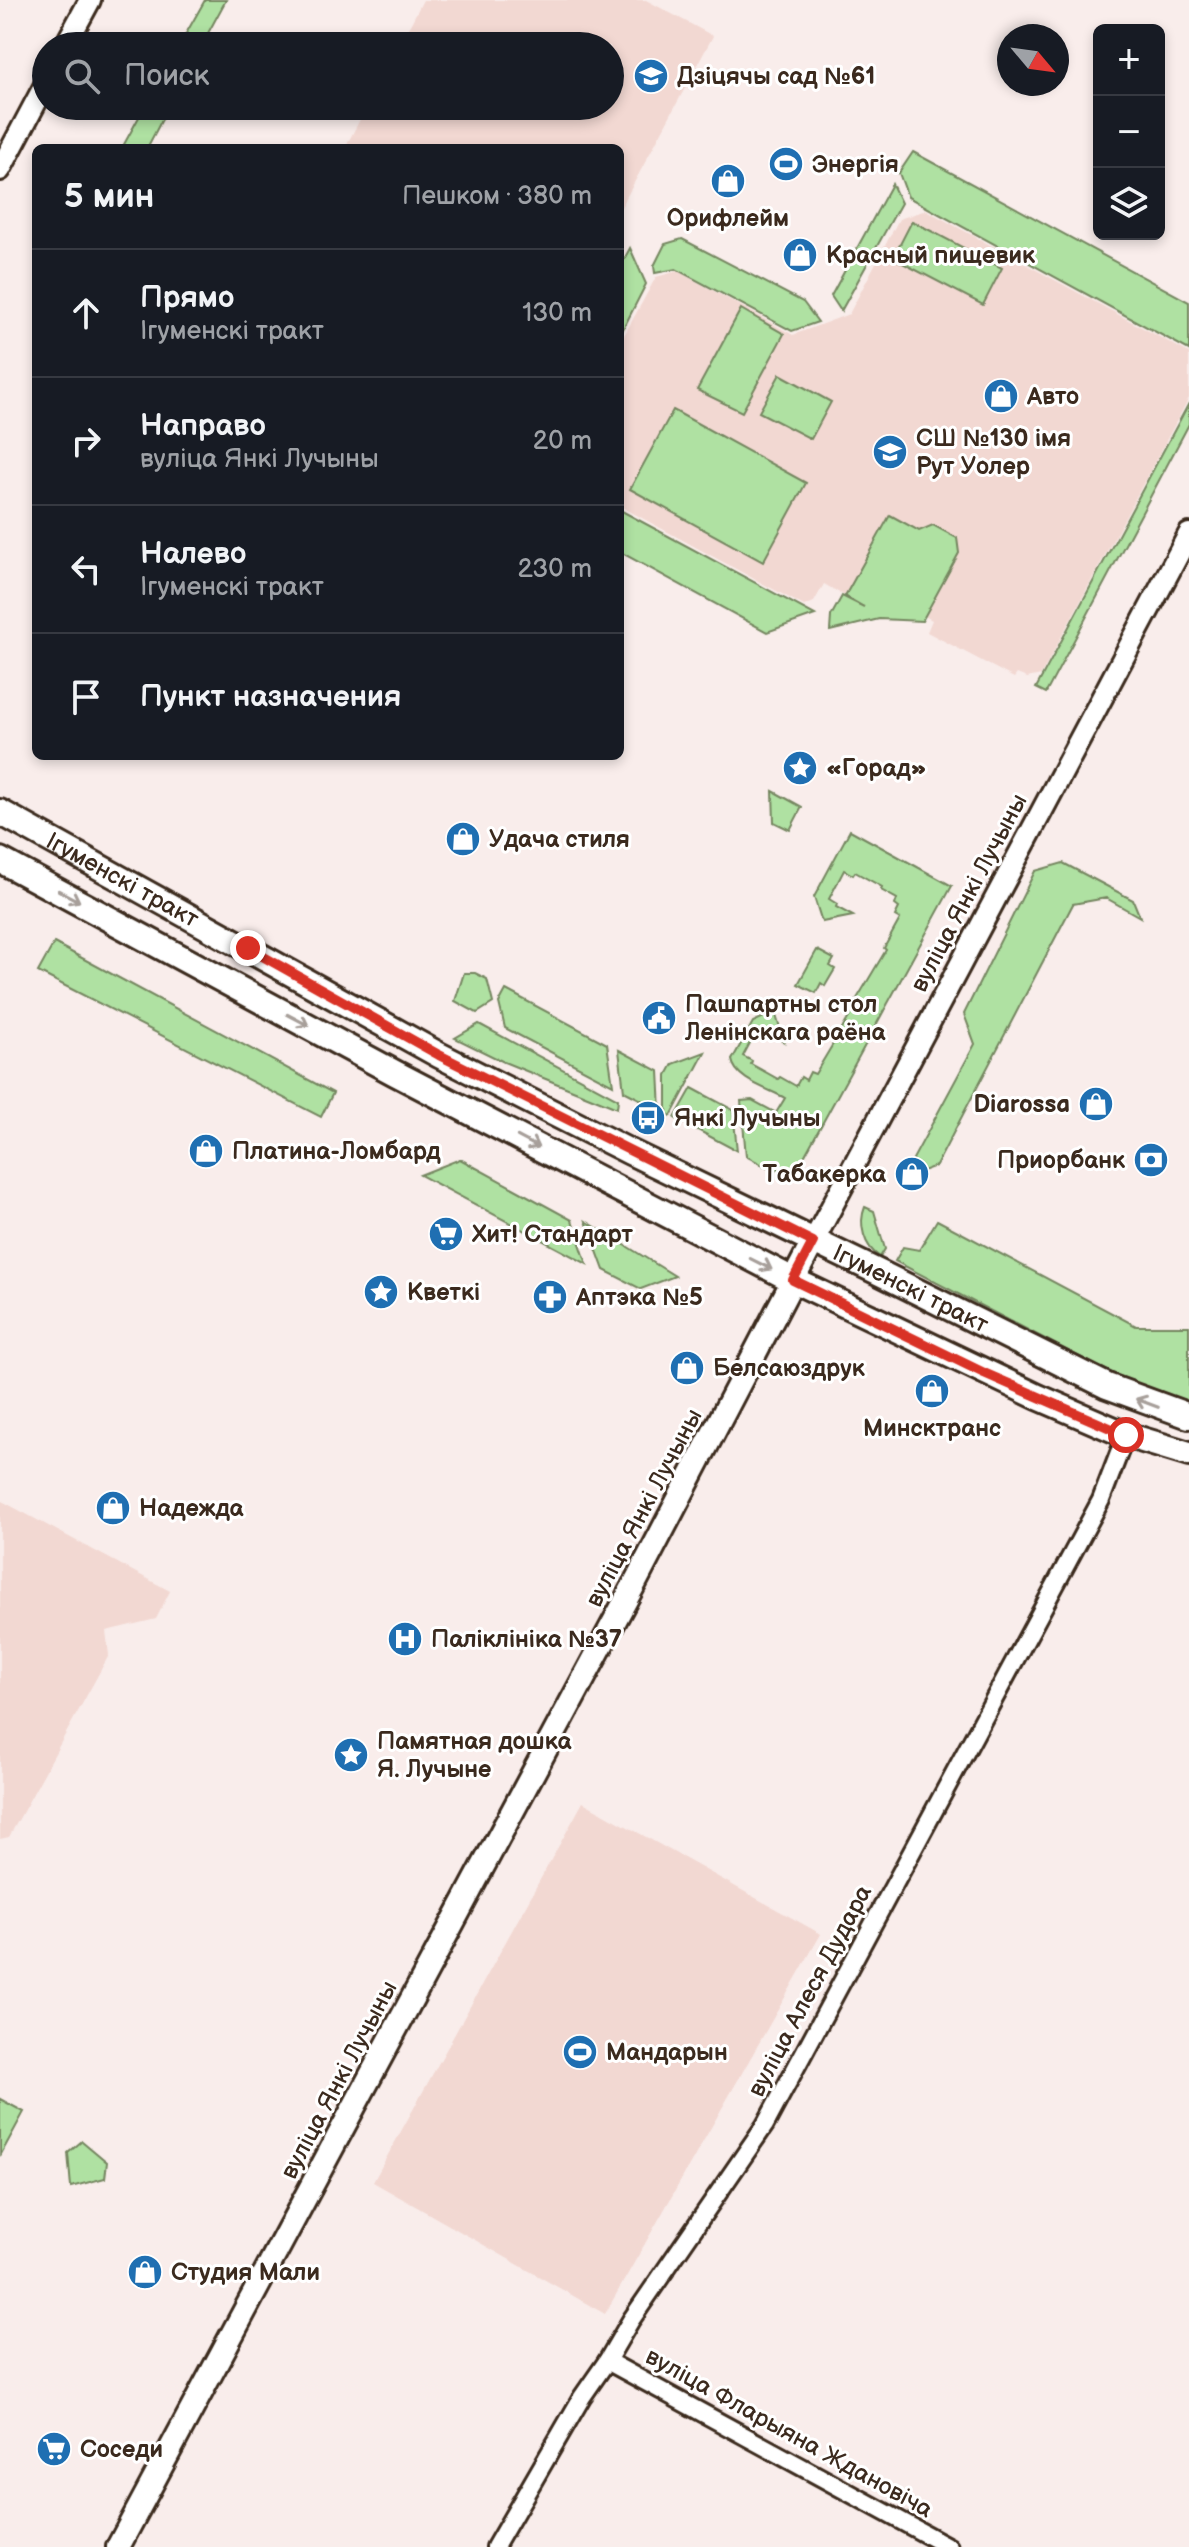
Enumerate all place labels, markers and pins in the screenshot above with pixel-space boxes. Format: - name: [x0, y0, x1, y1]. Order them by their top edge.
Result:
- school or university icon: Дзіцячы сад №61: [632, 57, 670, 95]
- place label: Дзіцячы сад №61: [677, 62, 875, 91]
- sports icon: Энергія: [767, 145, 805, 183]
- place label: Энергія: [812, 150, 899, 179]
- shop icon: Орифлейм: [709, 162, 747, 200]
- place label: Орифлейм: [667, 204, 789, 233]
- shop icon: Красный пищевик: [781, 236, 819, 274]
- place label: Красный пищевик: [826, 241, 1036, 270]
- shop icon: Авто: [982, 377, 1020, 415]
- place label: Авто: [1026, 382, 1079, 411]
- place label: СШ №130 імя Рут Уолер: [916, 424, 1071, 481]
- school or university icon: СШ №130 імя Рут Уолер: [871, 433, 909, 471]
- place icon: «Горад»: [781, 749, 819, 787]
- place label: «Горад»: [826, 754, 927, 783]
- shop icon: Удача стиля: [444, 820, 482, 858]
- place label: Удача стиля: [489, 825, 630, 854]
- place label: Пашпартны стол Ленінскага раёна: [684, 990, 886, 1047]
- public building icon: Пашпартны стол Ленінскага раёна: [640, 999, 678, 1037]
- shop icon: Diarossa: [1077, 1085, 1115, 1123]
- place label: Diarossa: [974, 1090, 1070, 1119]
- bus stop icon: Янкі Лучыны: [629, 1099, 667, 1137]
- place label: Янкі Лучыны: [674, 1104, 821, 1133]
- shop icon: Платина-Ломбард: [187, 1132, 225, 1170]
- place label: Платина-Ломбард: [232, 1137, 441, 1166]
- bank icon: Приорбанк: [1132, 1141, 1170, 1179]
- place label: Приорбанк: [997, 1146, 1126, 1175]
- shop icon: Табакерка: [893, 1155, 931, 1193]
- place label: Табакерка: [763, 1160, 887, 1189]
- supermarket icon: Хит! Стандарт: [427, 1215, 465, 1253]
- place label: Хит! Стандарт: [471, 1220, 633, 1249]
- place icon: Кветкі: [362, 1273, 400, 1311]
- place label: Кветкі: [407, 1278, 480, 1307]
- pharmacy icon: Аптэка №5: [531, 1278, 569, 1316]
- place label: Аптэка №5: [575, 1283, 703, 1312]
- shop icon: Белсаюздрук: [668, 1349, 706, 1387]
- place label: Белсаюздрук: [713, 1354, 866, 1383]
- shop icon: Минсктранс: [913, 1372, 951, 1410]
- place label: Минсктранс: [863, 1414, 1001, 1443]
- shop icon: Надежда: [94, 1489, 132, 1527]
- place label: Надежда: [139, 1494, 245, 1523]
- hospital icon: Паліклініка №37: [386, 1620, 424, 1658]
- place label: Паліклініка №37: [431, 1625, 622, 1654]
- place label: Памятная дошка Я. Лучыне: [377, 1727, 572, 1784]
- place icon: Памятная дошка Я. Лучыне: [332, 1736, 370, 1774]
- sports icon: Мандарын: [561, 2033, 599, 2071]
- place label: Мандарын: [606, 2038, 728, 2067]
- shop icon: Студия Мали: [126, 2253, 164, 2291]
- place label: Студия Мали: [171, 2258, 320, 2287]
- supermarket icon: Соседи: [35, 2430, 73, 2468]
- place label: Соседи: [80, 2435, 163, 2464]

